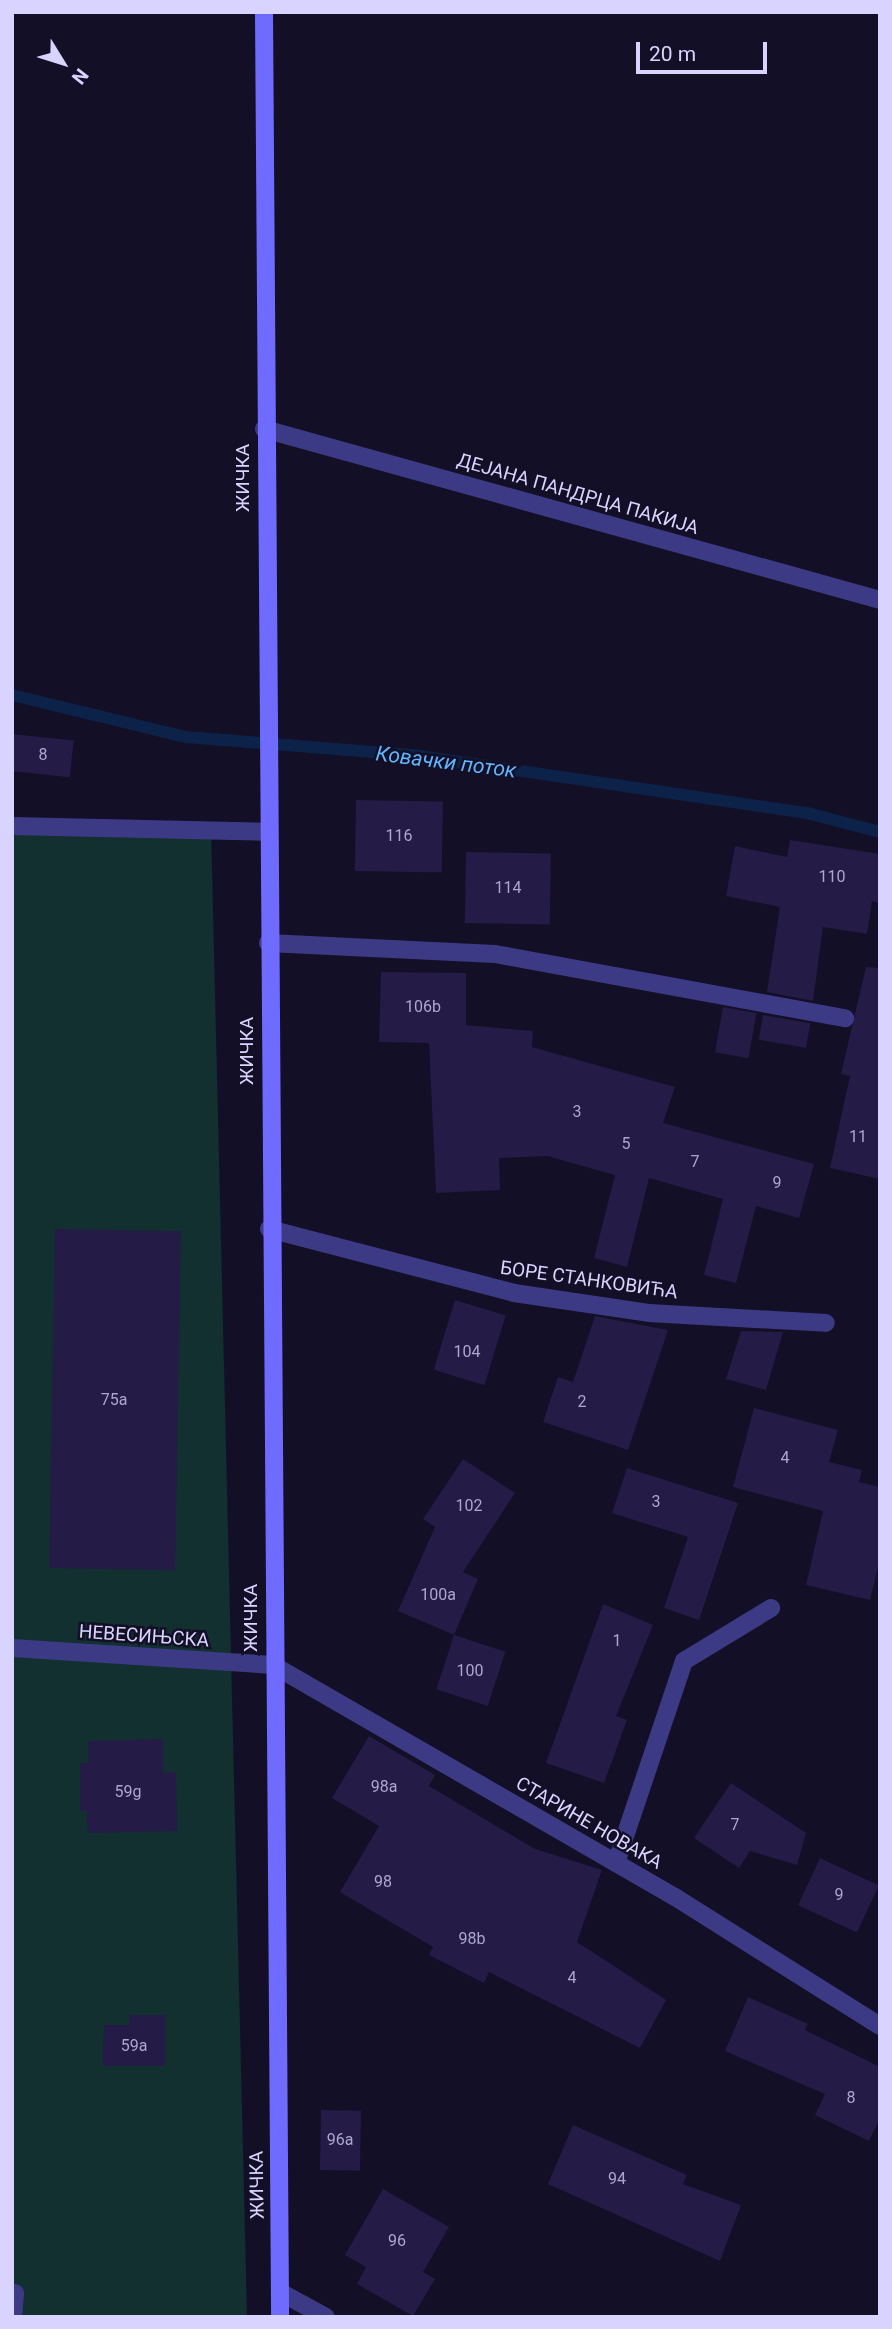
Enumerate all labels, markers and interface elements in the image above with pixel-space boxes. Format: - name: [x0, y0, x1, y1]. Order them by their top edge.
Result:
- north arrow: [28, 28, 98, 98]
- scale bar: [640, 28, 771, 72]
- text: 20 m: [649, 42, 696, 66]
- text: N: [67, 64, 93, 89]
- street label: ЖИЧКА: [232, 444, 254, 512]
- street label: ДЕЈАНА ПАНДРЦА ПАКИЈА: [455, 449, 701, 539]
- water label: Ковачки поток: [374, 741, 518, 783]
- house number: 8: [39, 745, 47, 765]
- house number: 116: [386, 826, 412, 846]
- house number: 110: [819, 867, 845, 887]
- house number: 114: [495, 878, 521, 898]
- house number: 106b: [405, 997, 441, 1017]
- street label: ЖИЧКА: [236, 1017, 258, 1085]
- house number: 3: [573, 1102, 581, 1122]
- house number: 11: [849, 1127, 867, 1147]
- house number: 5: [622, 1134, 630, 1154]
- house number: 7: [691, 1152, 699, 1172]
- house number: 9: [773, 1173, 781, 1193]
- street label: БОРЕ СТАНКОВИЋА: [499, 1256, 679, 1304]
- house number: 104: [454, 1342, 480, 1362]
- house number: 75a: [101, 1390, 127, 1410]
- house number: 2: [578, 1392, 586, 1412]
- house number: 4: [781, 1448, 789, 1468]
- house number: 3: [652, 1492, 660, 1512]
- house number: 102: [456, 1496, 482, 1516]
- street label: ЖИЧКА: [240, 1584, 262, 1652]
- house number: 100a: [420, 1585, 456, 1605]
- street label: НЕВЕСИЊСКА: [78, 1620, 210, 1652]
- house number: 1: [613, 1631, 621, 1651]
- house number: 100: [457, 1661, 483, 1681]
- street label: СТАРИНЕ НОВАКА: [512, 1772, 666, 1874]
- house number: 98a: [371, 1777, 397, 1797]
- house number: 59g: [115, 1782, 141, 1802]
- house number: 7: [731, 1815, 739, 1835]
- house number: 98: [374, 1872, 392, 1892]
- house number: 9: [835, 1885, 843, 1905]
- house number: 98b: [459, 1929, 485, 1949]
- house number: 4: [568, 1968, 576, 1988]
- house number: 59a: [121, 2036, 147, 2056]
- house number: 8: [847, 2088, 855, 2108]
- house number: 96a: [327, 2130, 353, 2150]
- street label: ЖИЧКА: [245, 2151, 269, 2219]
- house number: 94: [608, 2169, 626, 2189]
- house number: 96: [388, 2231, 406, 2251]

